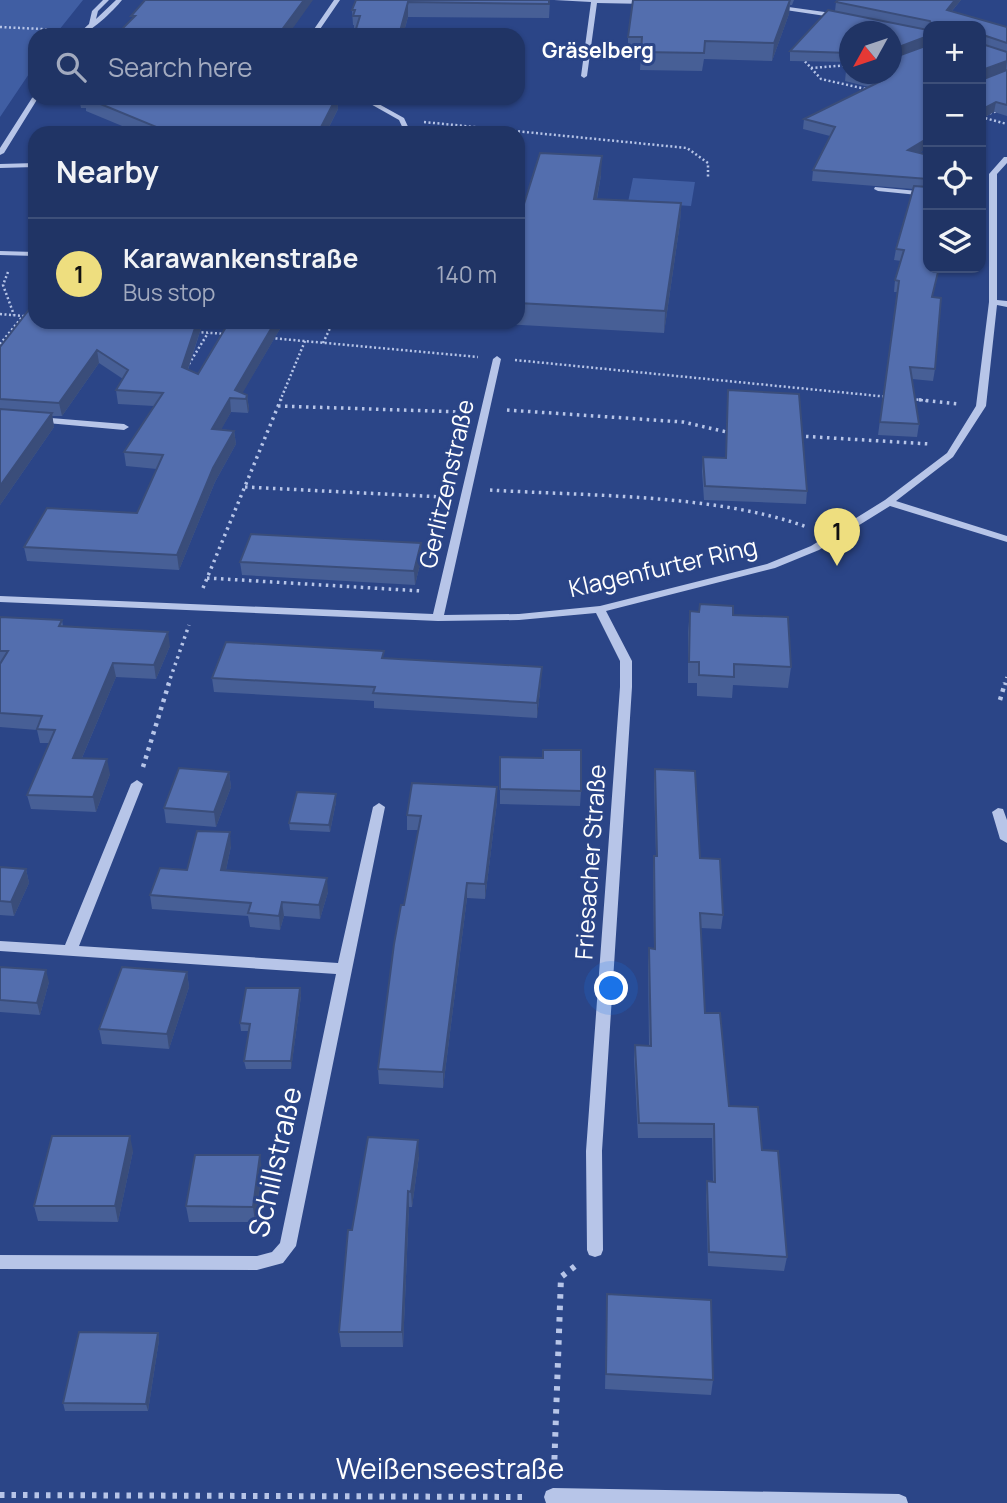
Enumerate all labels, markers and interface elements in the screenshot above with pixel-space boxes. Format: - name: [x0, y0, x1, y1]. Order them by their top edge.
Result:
- north arrow: [839, 21, 902, 84]
- map controls: [923, 21, 986, 273]
- button: +: [923, 21, 986, 84]
- search box: [28, 28, 525, 105]
- district label: Gräselberg: [542, 36, 654, 64]
- icon: search: [52, 48, 90, 86]
- text: Search here: [108, 49, 253, 85]
- button: −: [923, 84, 986, 147]
- button: locate: [923, 147, 986, 210]
- text: Nearby: [56, 151, 159, 192]
- button: layers: [923, 210, 986, 273]
- text: Karawankenstraße: [123, 240, 358, 276]
- text: 1: [74, 258, 84, 290]
- text: 140 m: [436, 258, 497, 290]
- text: Bus stop: [123, 276, 215, 308]
- street label: Gerlitzenstraße: [410, 396, 481, 571]
- pin: 1: [814, 508, 860, 566]
- street label: Klagenfurter Ring: [565, 529, 760, 604]
- street label: Friesacher Straße: [566, 763, 613, 961]
- your location: [594, 971, 628, 1005]
- street label: Schillstraße: [238, 1083, 310, 1241]
- street label: Weißenseestraße: [336, 1449, 564, 1487]

